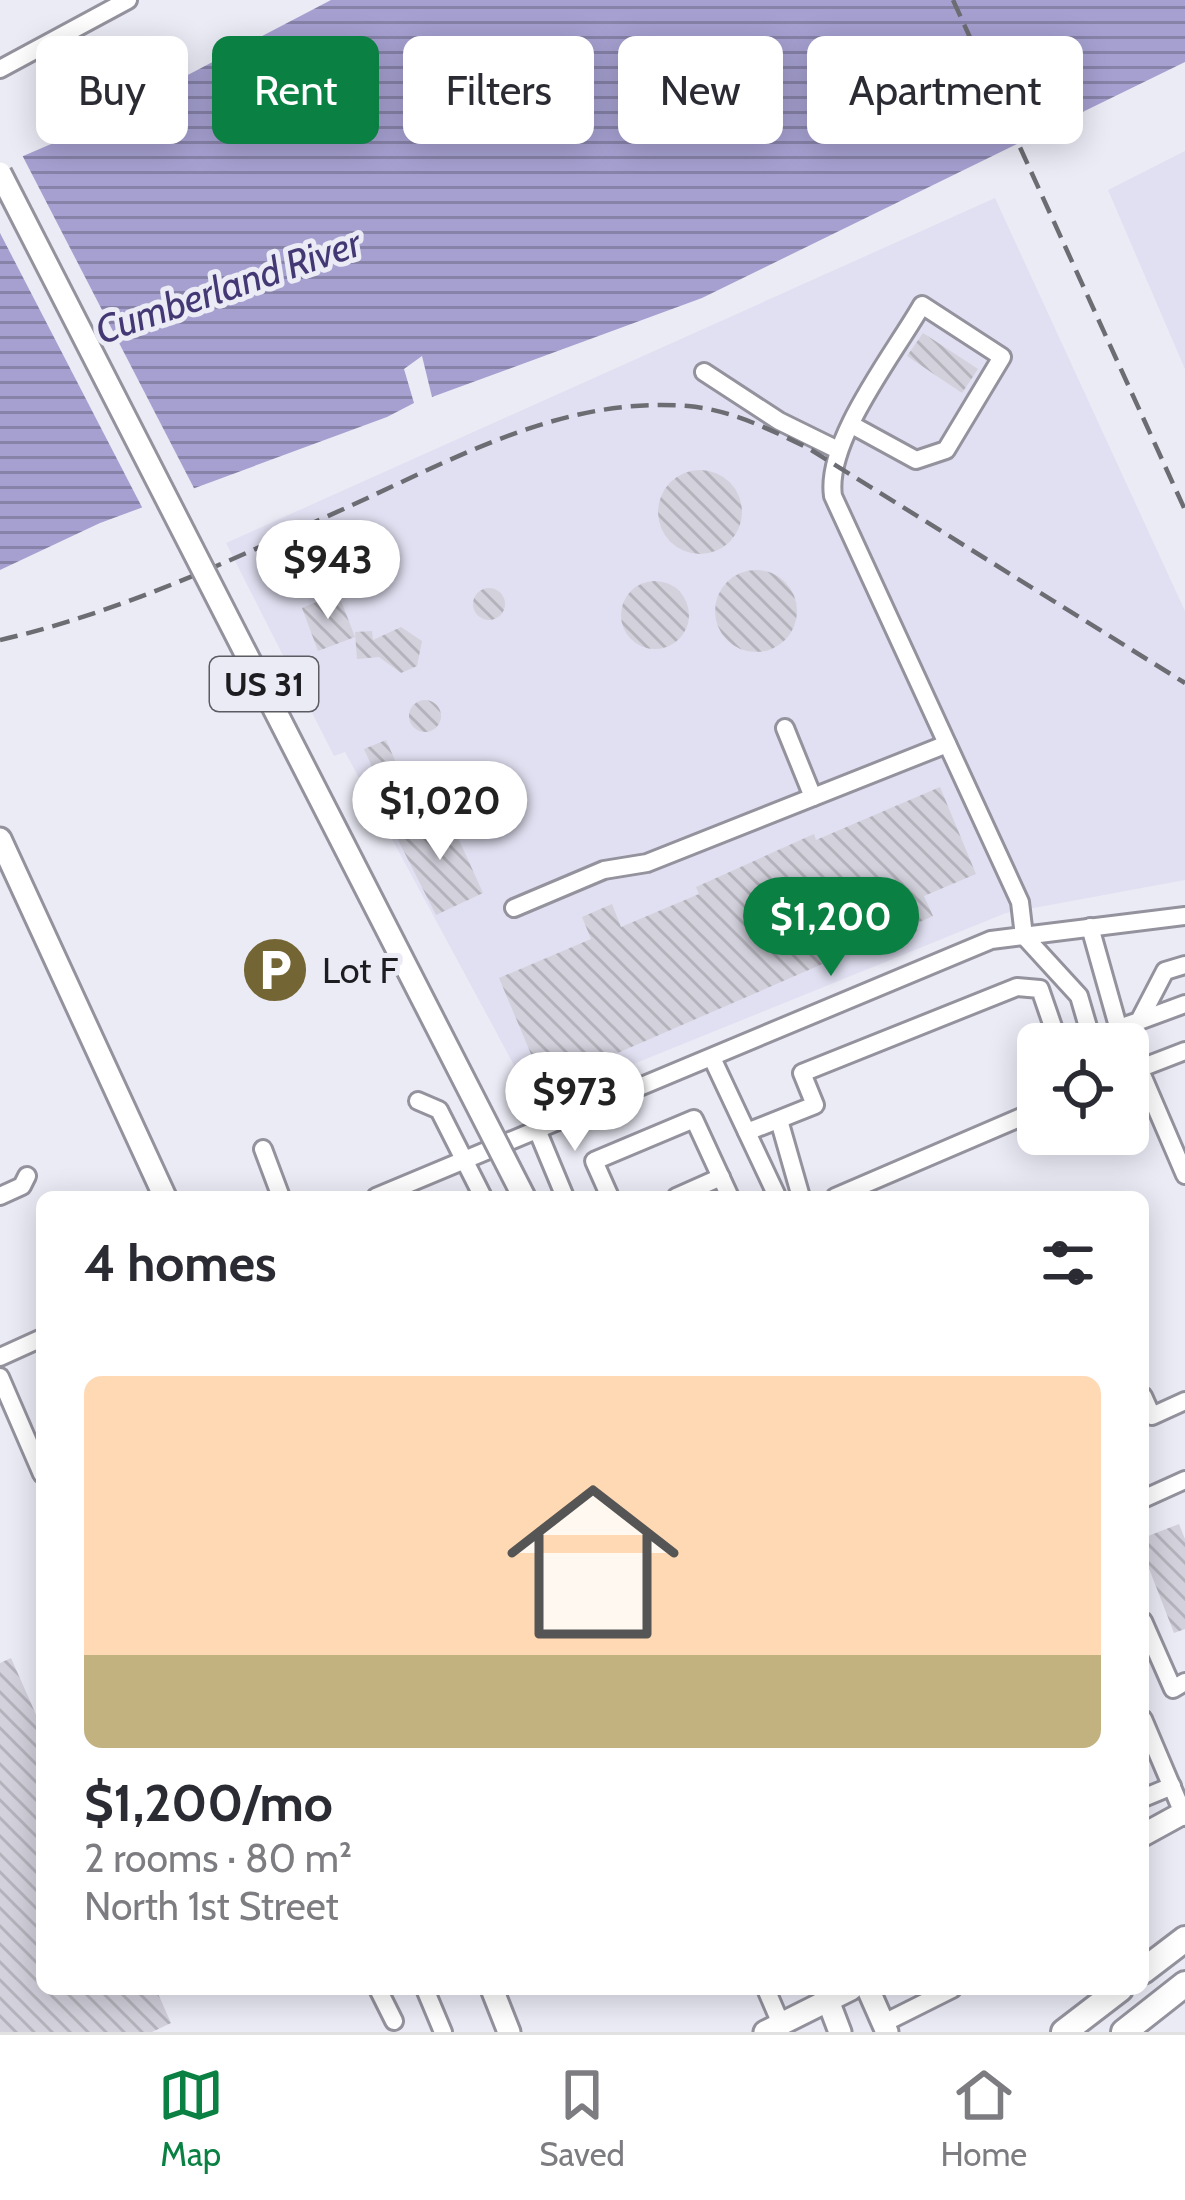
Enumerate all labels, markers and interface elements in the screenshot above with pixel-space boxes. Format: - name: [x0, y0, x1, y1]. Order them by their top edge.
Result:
- chip: Buy: [36, 36, 188, 144]
- chip: Rent: [212, 36, 379, 144]
- chip: Filters: [403, 36, 594, 144]
- chip: New: [618, 36, 783, 144]
- chip: Apartment: [807, 36, 1083, 144]
- water label: Cumberland River: [89, 217, 369, 354]
- pin: $943: [257, 520, 399, 622]
- text: $943: [283, 535, 373, 583]
- road number: US 31: [210, 657, 318, 711]
- pin: $1,020: [342, 761, 538, 863]
- text: $1,020: [379, 776, 501, 824]
- pin: $1,200: [733, 877, 929, 979]
- text: $1,200: [770, 892, 892, 940]
- parking icon: Lot F: [240, 935, 310, 1005]
- place label: Lot F: [322, 948, 398, 992]
- map controls: [1017, 1023, 1149, 1155]
- button: locate: [1017, 1023, 1149, 1155]
- pin: $973: [504, 1052, 646, 1154]
- text: $973: [532, 1067, 618, 1115]
- icon: filters: [1035, 1230, 1101, 1296]
- text: 4 homes: [84, 1232, 276, 1294]
- icon: home: [485, 1454, 701, 1670]
- text: $1,200/mo: [84, 1772, 333, 1834]
- text: 2 rooms · 80 m²: [84, 1834, 352, 1882]
- text: North 1st Street: [84, 1882, 339, 1930]
- tab: Map: [158, 2062, 224, 2174]
- tab: Saved: [539, 2062, 625, 2174]
- tab: Home: [940, 2062, 1027, 2174]

